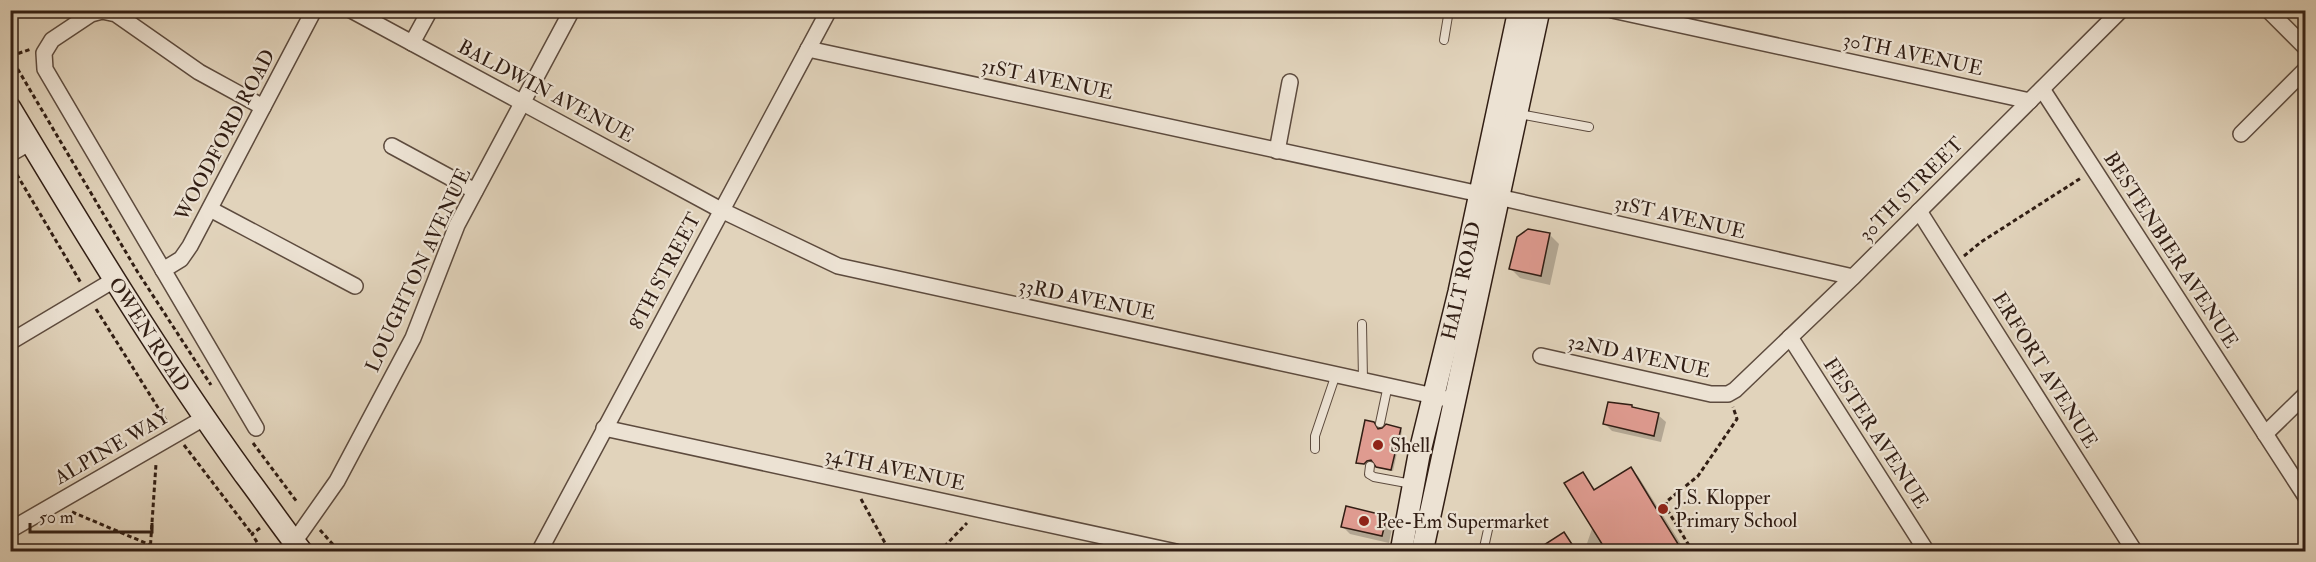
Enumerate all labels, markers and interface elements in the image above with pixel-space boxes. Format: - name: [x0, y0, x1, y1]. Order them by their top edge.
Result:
- street label: 30TH AVENUE: [1841, 27, 1985, 81]
- street label: BALDWIN AVENUE: [454, 34, 638, 148]
- street label: WOODFORD ROAD: [169, 45, 281, 226]
- street label: 31ST AVENUE: [979, 53, 1115, 105]
- street label: 30TH STREET: [1854, 132, 1968, 246]
- street label: BESTENBIER AVENUE: [2098, 147, 2244, 353]
- street label: LOUGHTON AVENUE: [360, 164, 476, 376]
- street label: 31ST AVENUE: [1612, 190, 1748, 244]
- street label: 8TH STREET: [624, 208, 706, 334]
- street label: HALT ROAD: [1435, 219, 1486, 342]
- street label: OWEN ROAD: [104, 272, 196, 396]
- street label: 33RD AVENUE: [1016, 272, 1158, 326]
- street label: ERFORT AVENUE: [1987, 287, 2103, 453]
- street label: 32ND AVENUE: [1565, 329, 1713, 383]
- street label: FESTER AVENUE: [1818, 353, 1934, 513]
- street label: ALPINE WAY: [49, 403, 175, 490]
- place label: Shell: [1390, 433, 1430, 458]
- marker: Shell: [1371, 438, 1385, 452]
- street label: 34TH AVENUE: [823, 442, 967, 496]
- place label: J.S. Klopper Primary School: [1674, 485, 1797, 533]
- scale bar: [30, 496, 152, 534]
- marker: J.S. Klopper Primary School: [1656, 502, 1670, 516]
- text: 50 m: [39, 506, 74, 529]
- place label: Pee-Em Supermarket: [1376, 509, 1550, 535]
- marker: Pee-Em Supermarket: [1357, 514, 1371, 528]

